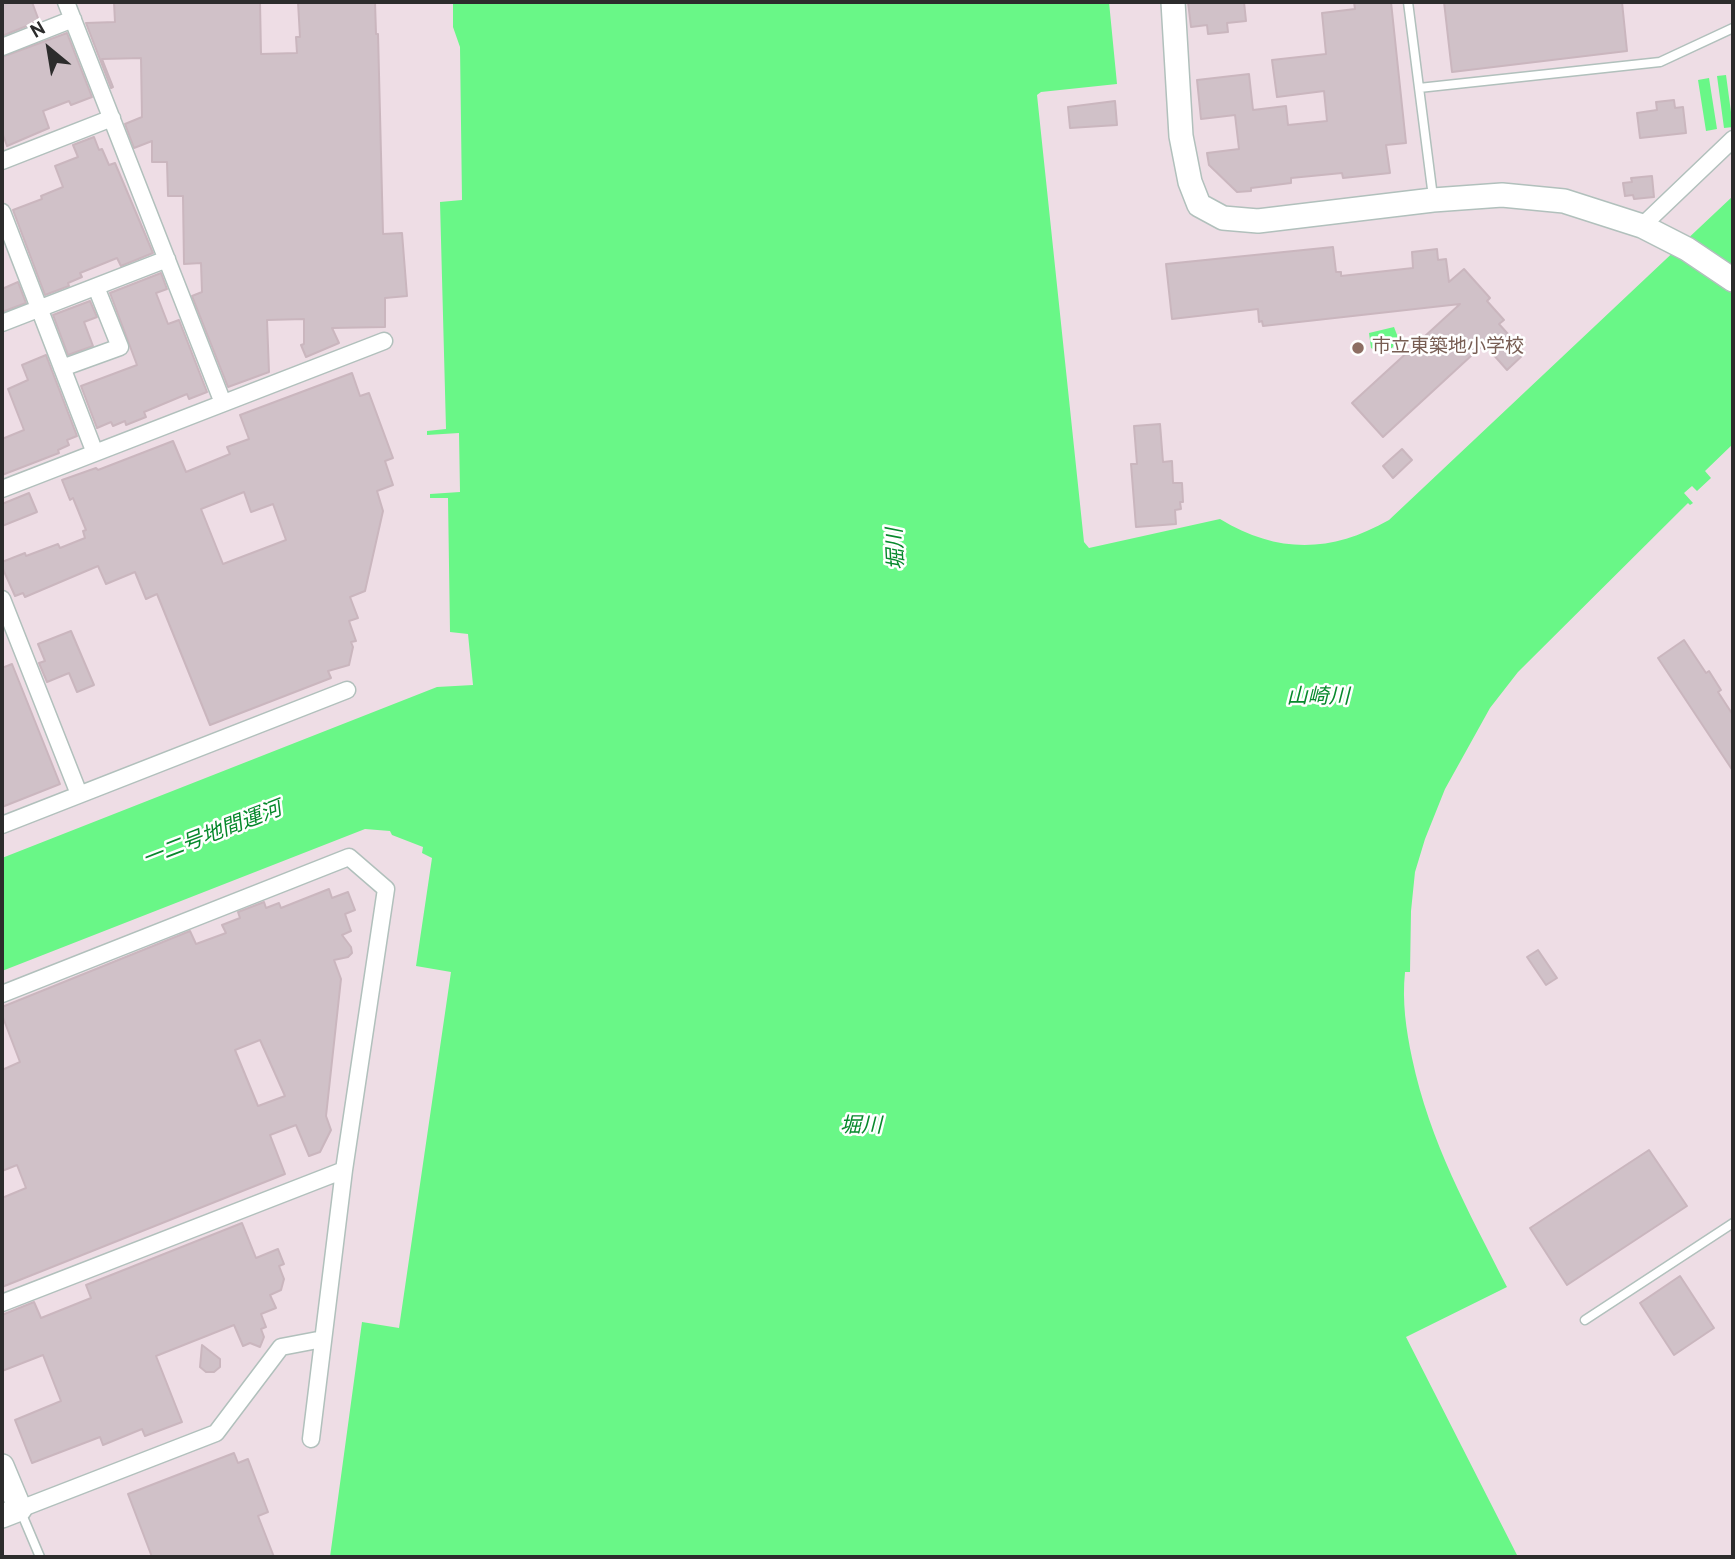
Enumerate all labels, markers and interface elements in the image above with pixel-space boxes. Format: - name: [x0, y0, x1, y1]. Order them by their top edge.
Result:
- north arrow: [14, 14, 84, 84]
- text: N: [27, 17, 50, 45]
- place label: 市立東築地小学校: [1372, 337, 1524, 359]
- marker: 市立東築地小学校: [1350, 340, 1366, 356]
- water label: 堀川: [884, 527, 912, 571]
- water label: 山崎川: [1287, 686, 1349, 712]
- water label: 一二号地間運河: [140, 798, 286, 874]
- water label: 堀川: [840, 1115, 882, 1141]

